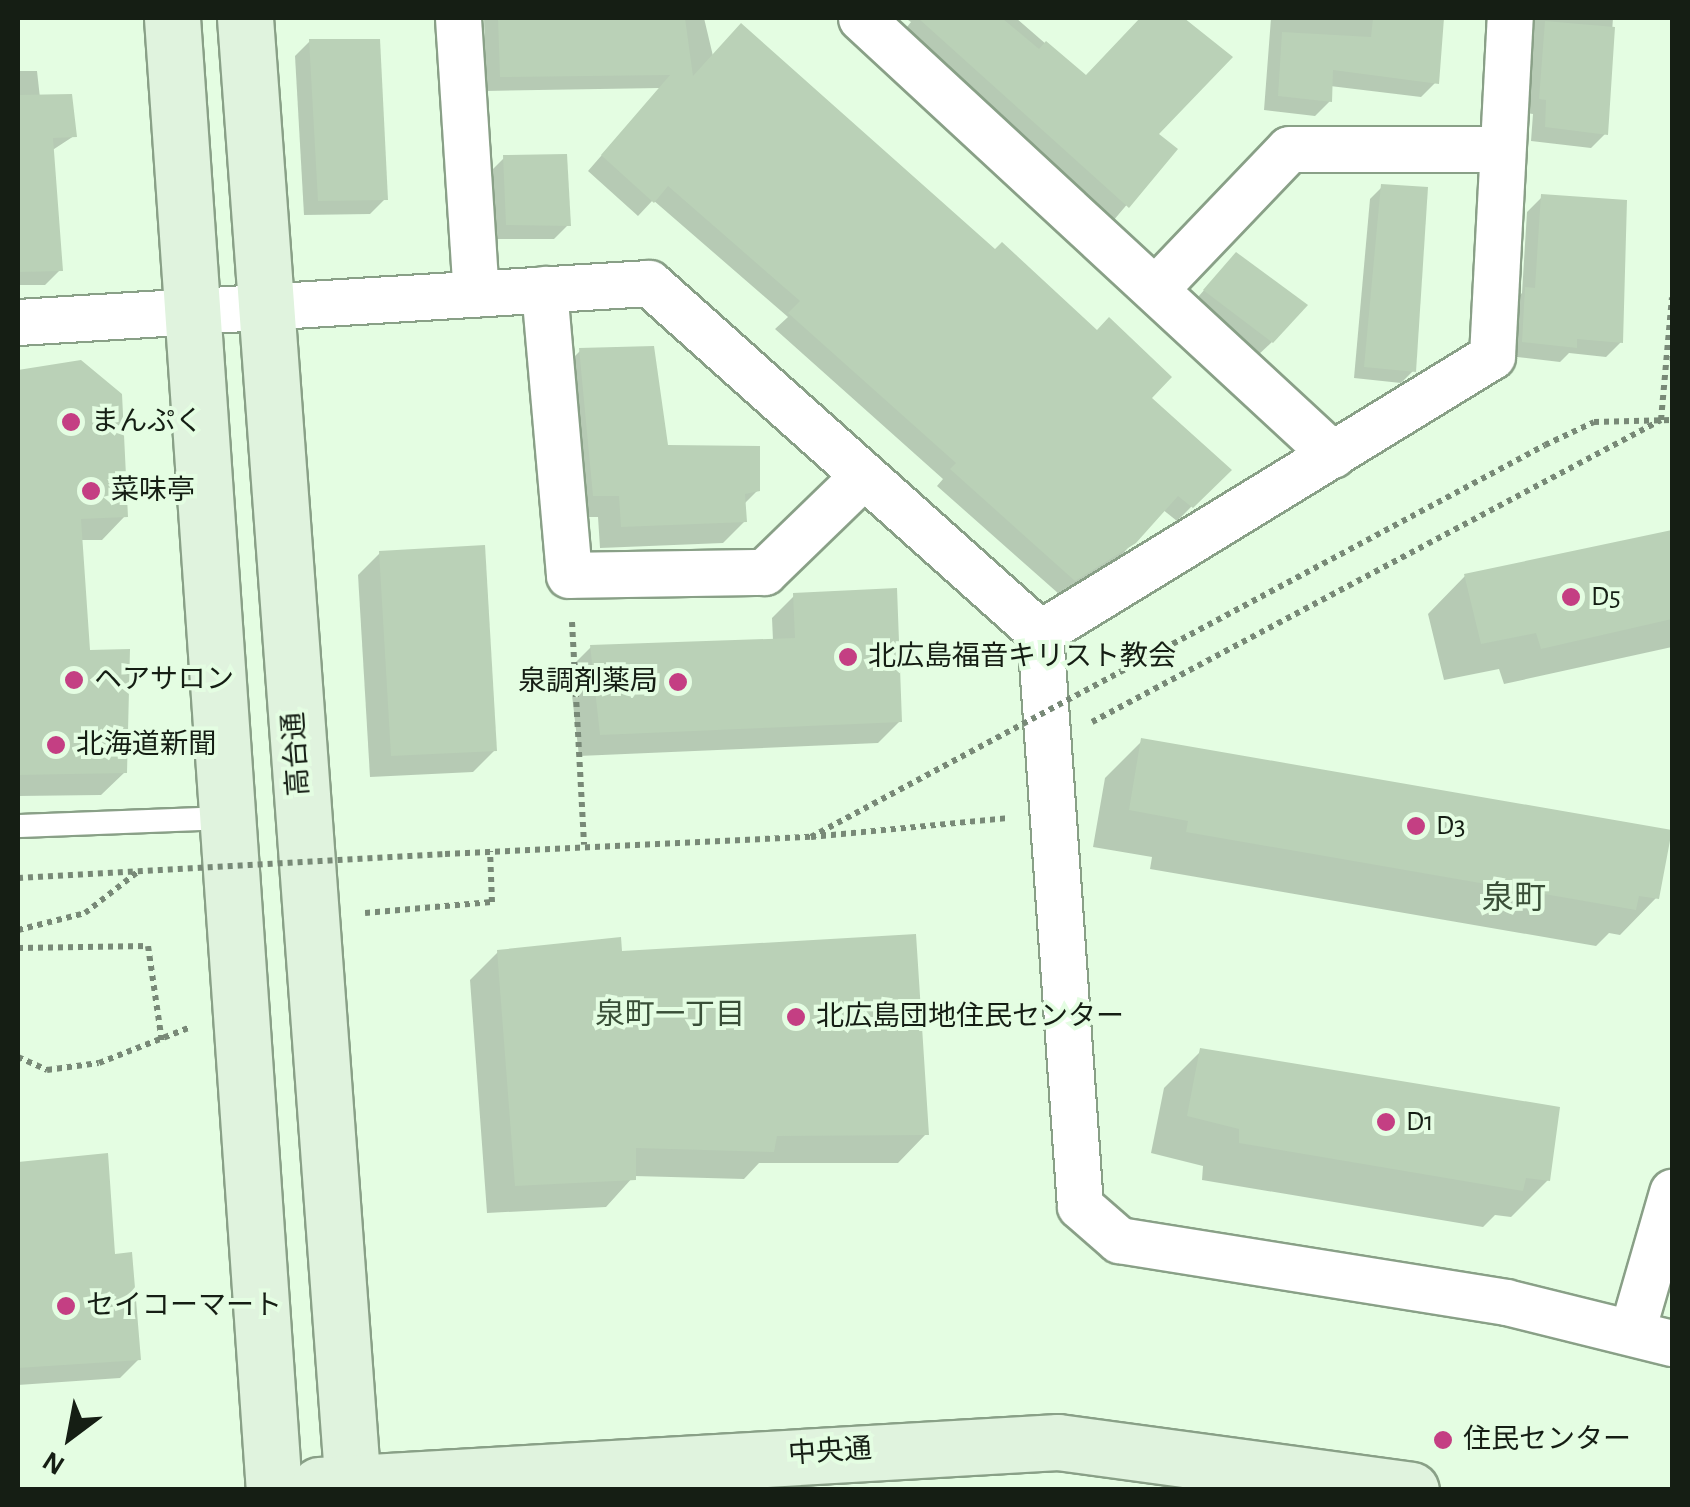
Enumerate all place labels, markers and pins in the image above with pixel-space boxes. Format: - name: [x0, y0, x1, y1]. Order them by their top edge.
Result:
- place label: まんぷく: [91, 405, 203, 439]
- marker: まんぷく: [60, 411, 82, 433]
- place label: 菜味亭: [111, 474, 195, 508]
- marker: 菜味亭: [80, 480, 102, 502]
- place label: D5: [1591, 580, 1621, 614]
- marker: D5: [1560, 586, 1582, 608]
- place label: 北広島福音キリスト教会: [868, 640, 1176, 674]
- marker: 北広島福音キリスト教会: [837, 646, 859, 668]
- place label: ヘアサロン: [94, 663, 234, 697]
- place label: 泉調剤薬局: [518, 665, 658, 699]
- marker: ヘアサロン: [63, 669, 85, 691]
- marker: 泉調剤薬局: [667, 671, 689, 693]
- place label: 北海道新聞: [76, 728, 216, 762]
- marker: 北海道新聞: [45, 734, 67, 756]
- place label: D3: [1436, 809, 1466, 843]
- marker: D3: [1405, 815, 1427, 837]
- place label: 北広島団地住民センター: [816, 1000, 1124, 1034]
- marker: 北広島団地住民センター: [785, 1006, 807, 1028]
- place label: D1: [1406, 1105, 1434, 1139]
- marker: D1: [1375, 1111, 1397, 1133]
- place label: セイコーマート: [86, 1289, 282, 1323]
- marker: セイコーマート: [55, 1295, 77, 1317]
- place label: 住民センター: [1463, 1423, 1631, 1457]
- marker: 住民センター: [1432, 1429, 1454, 1451]

